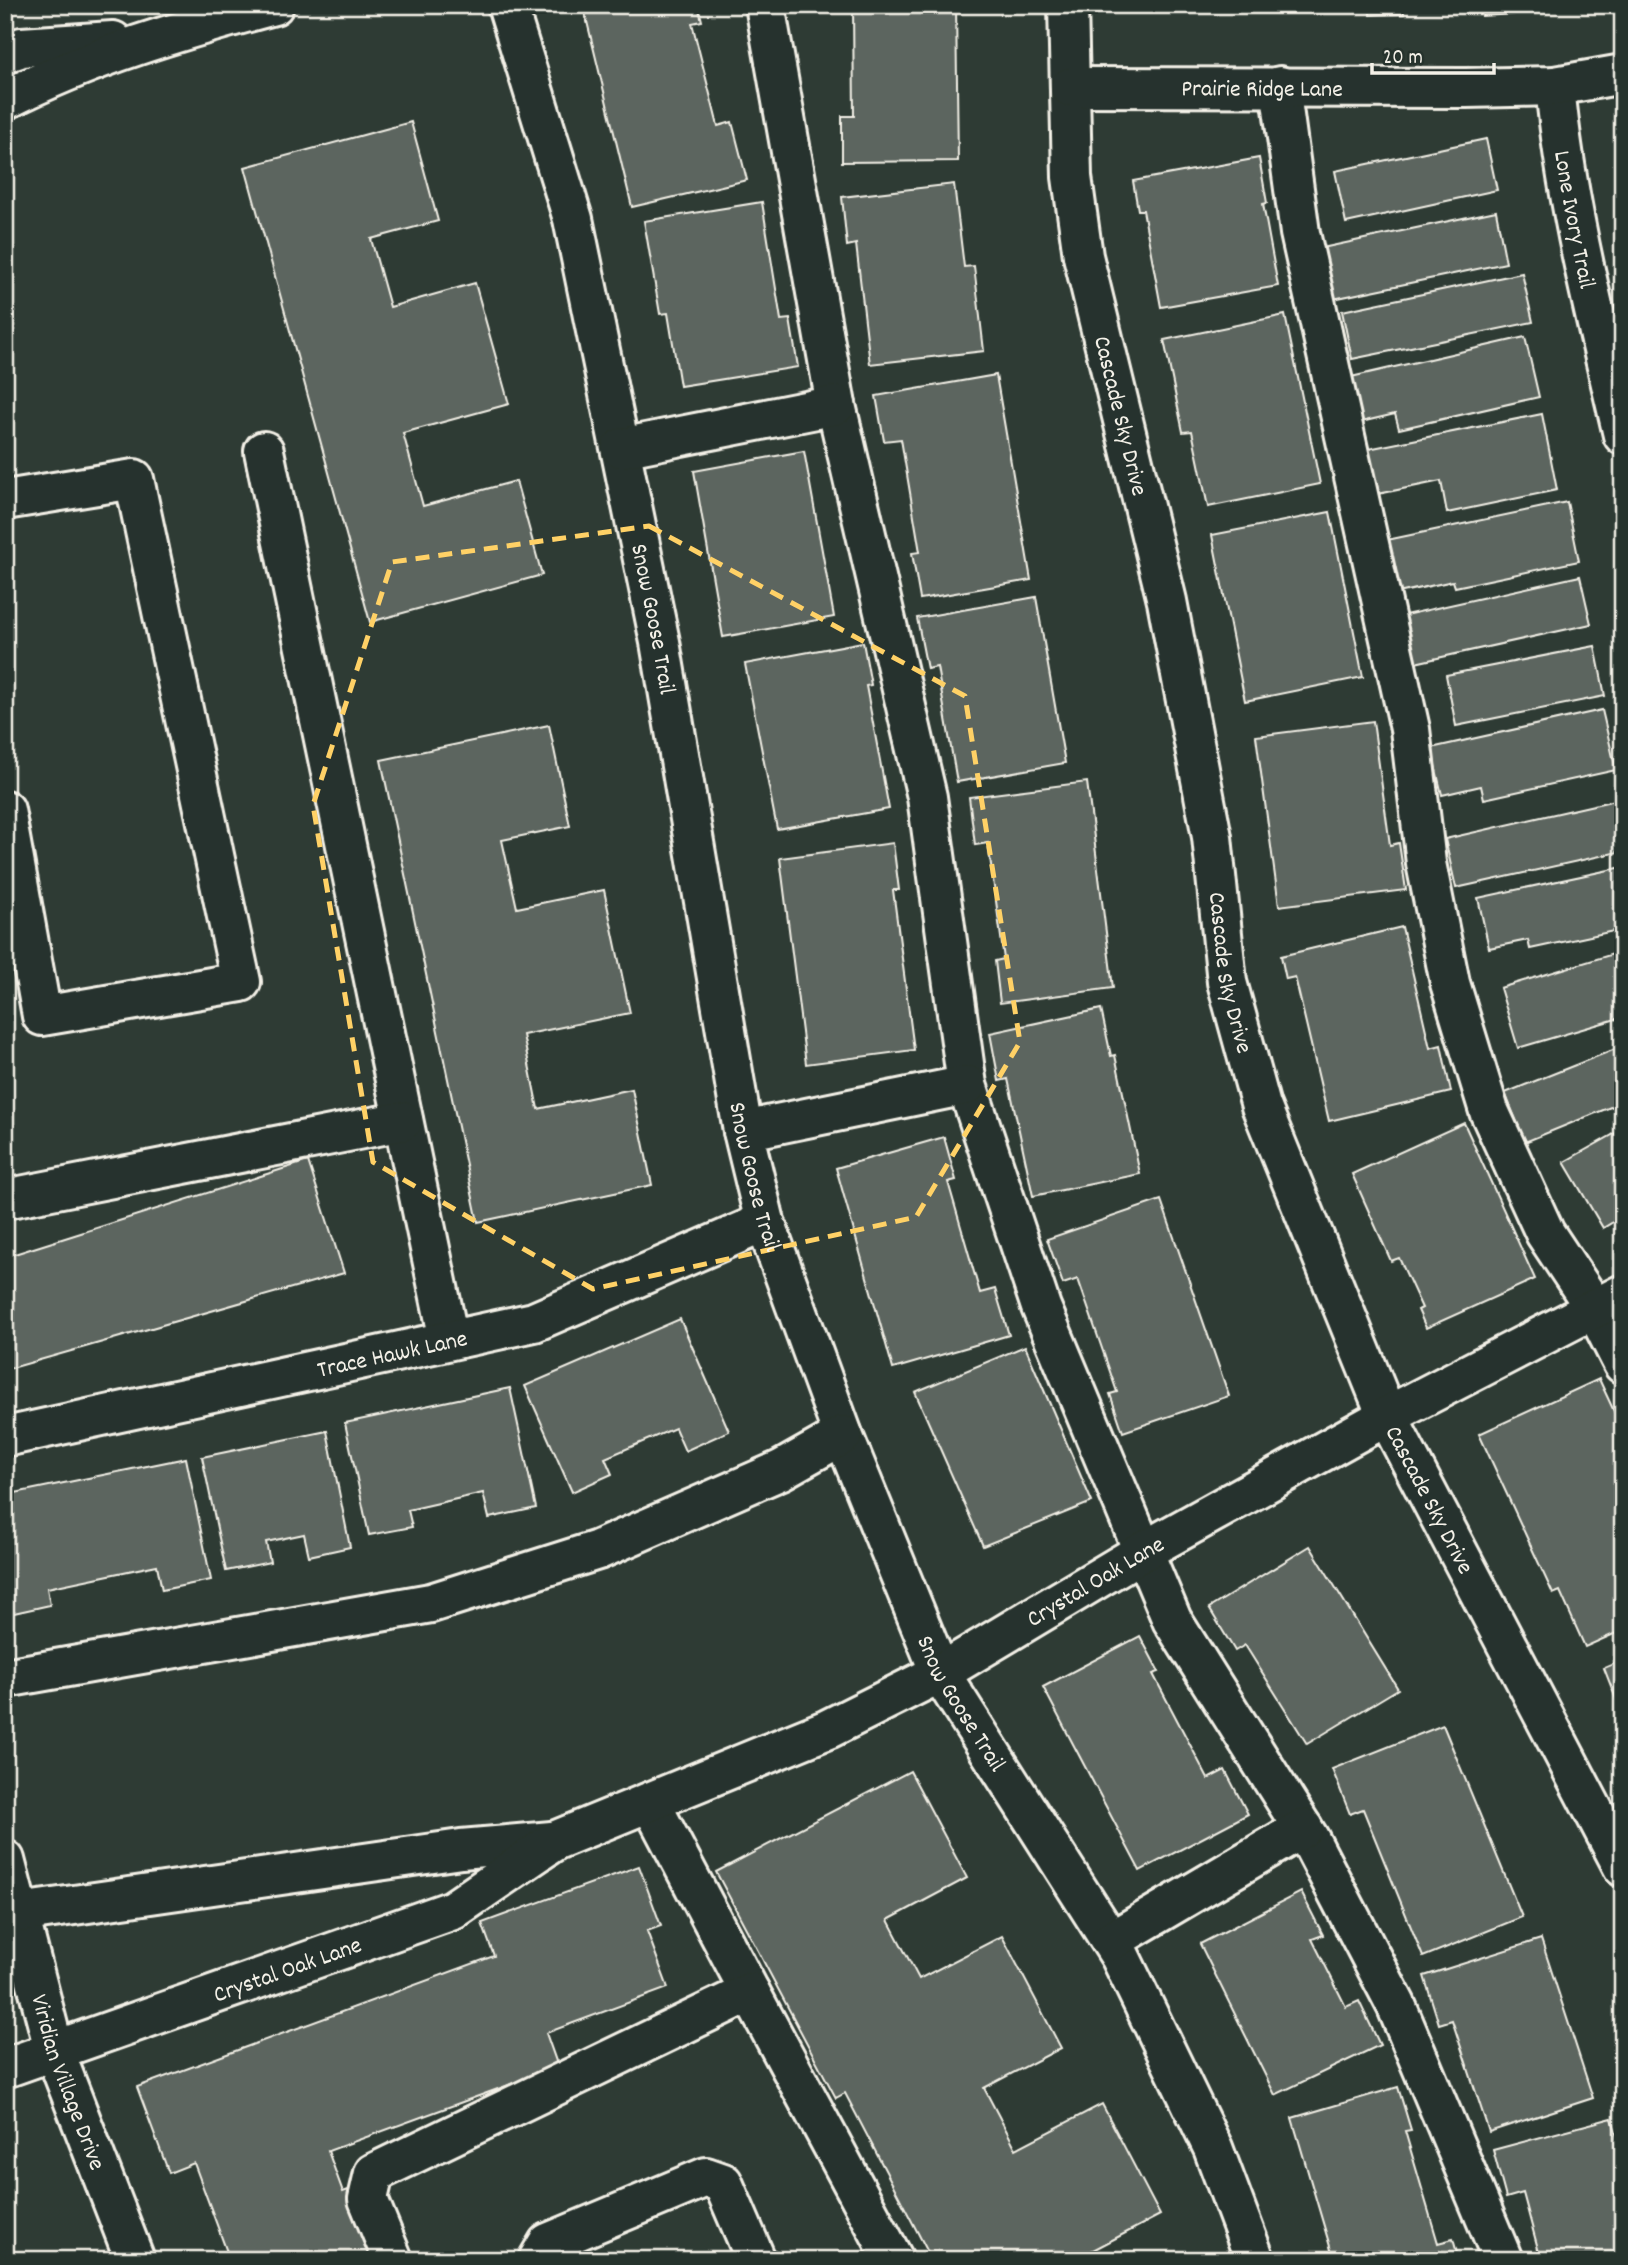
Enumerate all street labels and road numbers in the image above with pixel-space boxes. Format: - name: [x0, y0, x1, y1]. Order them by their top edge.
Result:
- street label: Prairie Ridge Lane: [1181, 73, 1343, 108]
- street label: Lone Ivory Trail: [1543, 148, 1603, 293]
- street label: Cascade Sky Drive: [1083, 333, 1155, 500]
- street label: Snow Goose Trail: [620, 541, 683, 698]
- street label: Cascade Sky Drive: [1198, 890, 1260, 1058]
- street label: Snow Goose Trail: [718, 1100, 789, 1257]
- street label: Trace Hawk Lane: [314, 1323, 471, 1389]
- street label: Cascade Sky Drive: [1375, 1420, 1481, 1581]
- street label: Crystal Oak Lane: [1021, 1529, 1171, 1637]
- street label: Snow Goose Trail: [906, 1631, 1013, 1779]
- street label: Crystal Oak Lane: [209, 1930, 367, 2013]
- street label: Viridian Village Drive: [20, 1991, 113, 2176]

